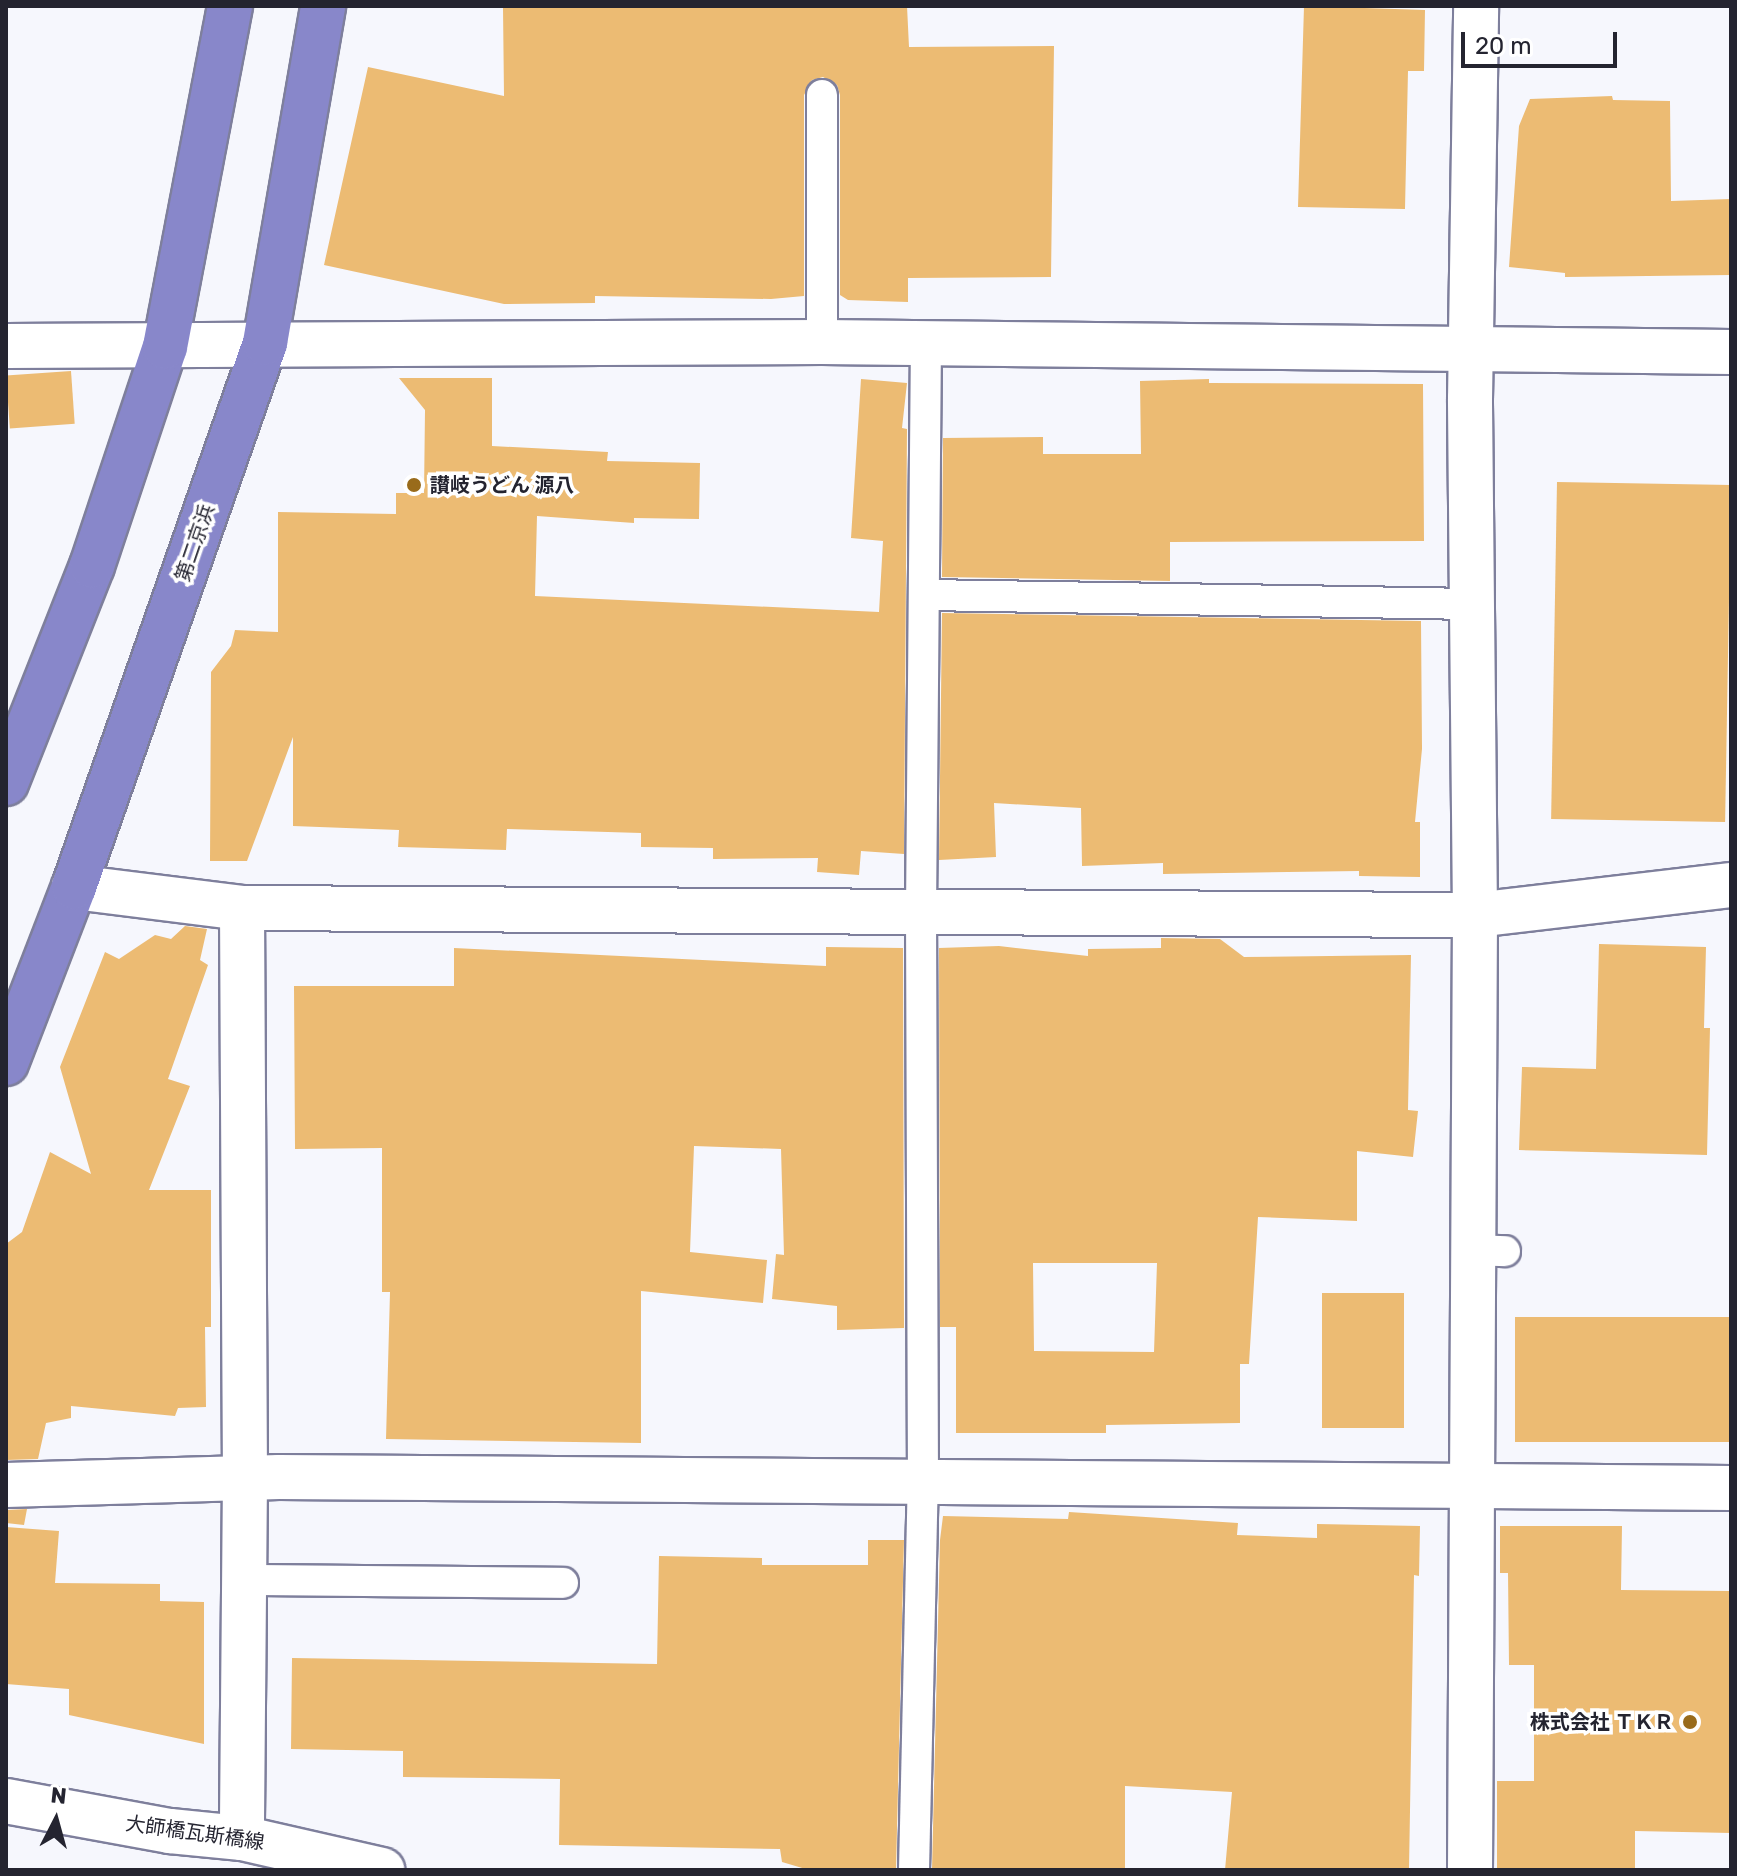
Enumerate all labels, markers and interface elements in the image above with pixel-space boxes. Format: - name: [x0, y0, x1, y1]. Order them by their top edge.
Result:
- scale bar: [1465, 16, 1621, 66]
- text: 20 m: [1475, 32, 1532, 60]
- place label: 讃岐うどん 源八: [430, 473, 574, 497]
- marker: 讃岐うどん 源八: [405, 476, 423, 494]
- street label: 第二京浜: [171, 501, 219, 585]
- place label: 株式会社 ＴＫＲ: [1530, 1710, 1674, 1734]
- marker: 株式会社 ＴＫＲ: [1681, 1713, 1699, 1731]
- north arrow: [16, 1780, 96, 1860]
- text: N: [49, 1781, 68, 1810]
- street label: 大師橋瓦斯橋線: [124, 1811, 266, 1855]

